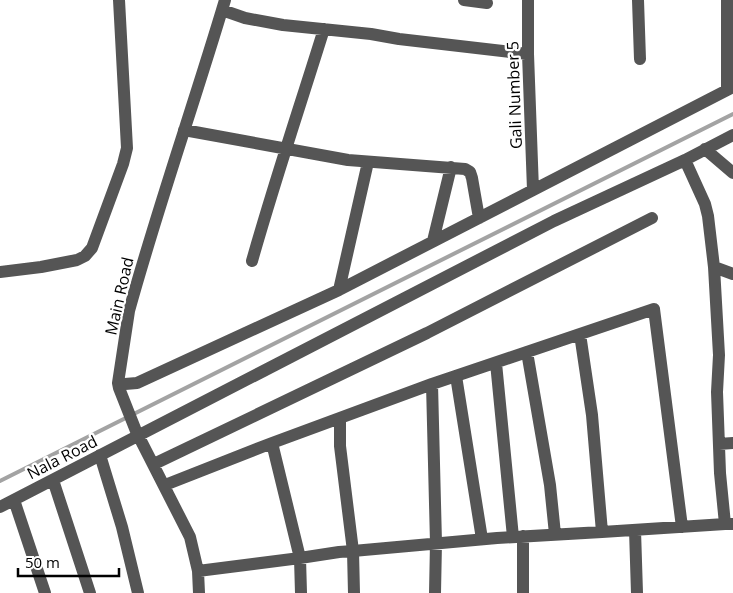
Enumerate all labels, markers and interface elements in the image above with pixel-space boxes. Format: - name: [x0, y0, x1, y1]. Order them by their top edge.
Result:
- street label: Gali Number 5: [501, 41, 527, 149]
- street label: Main Road: [99, 255, 139, 337]
- street label: Nala Road: [23, 430, 101, 484]
- scale bar: [18, 546, 119, 578]
- text: 50 m: [25, 552, 60, 572]

